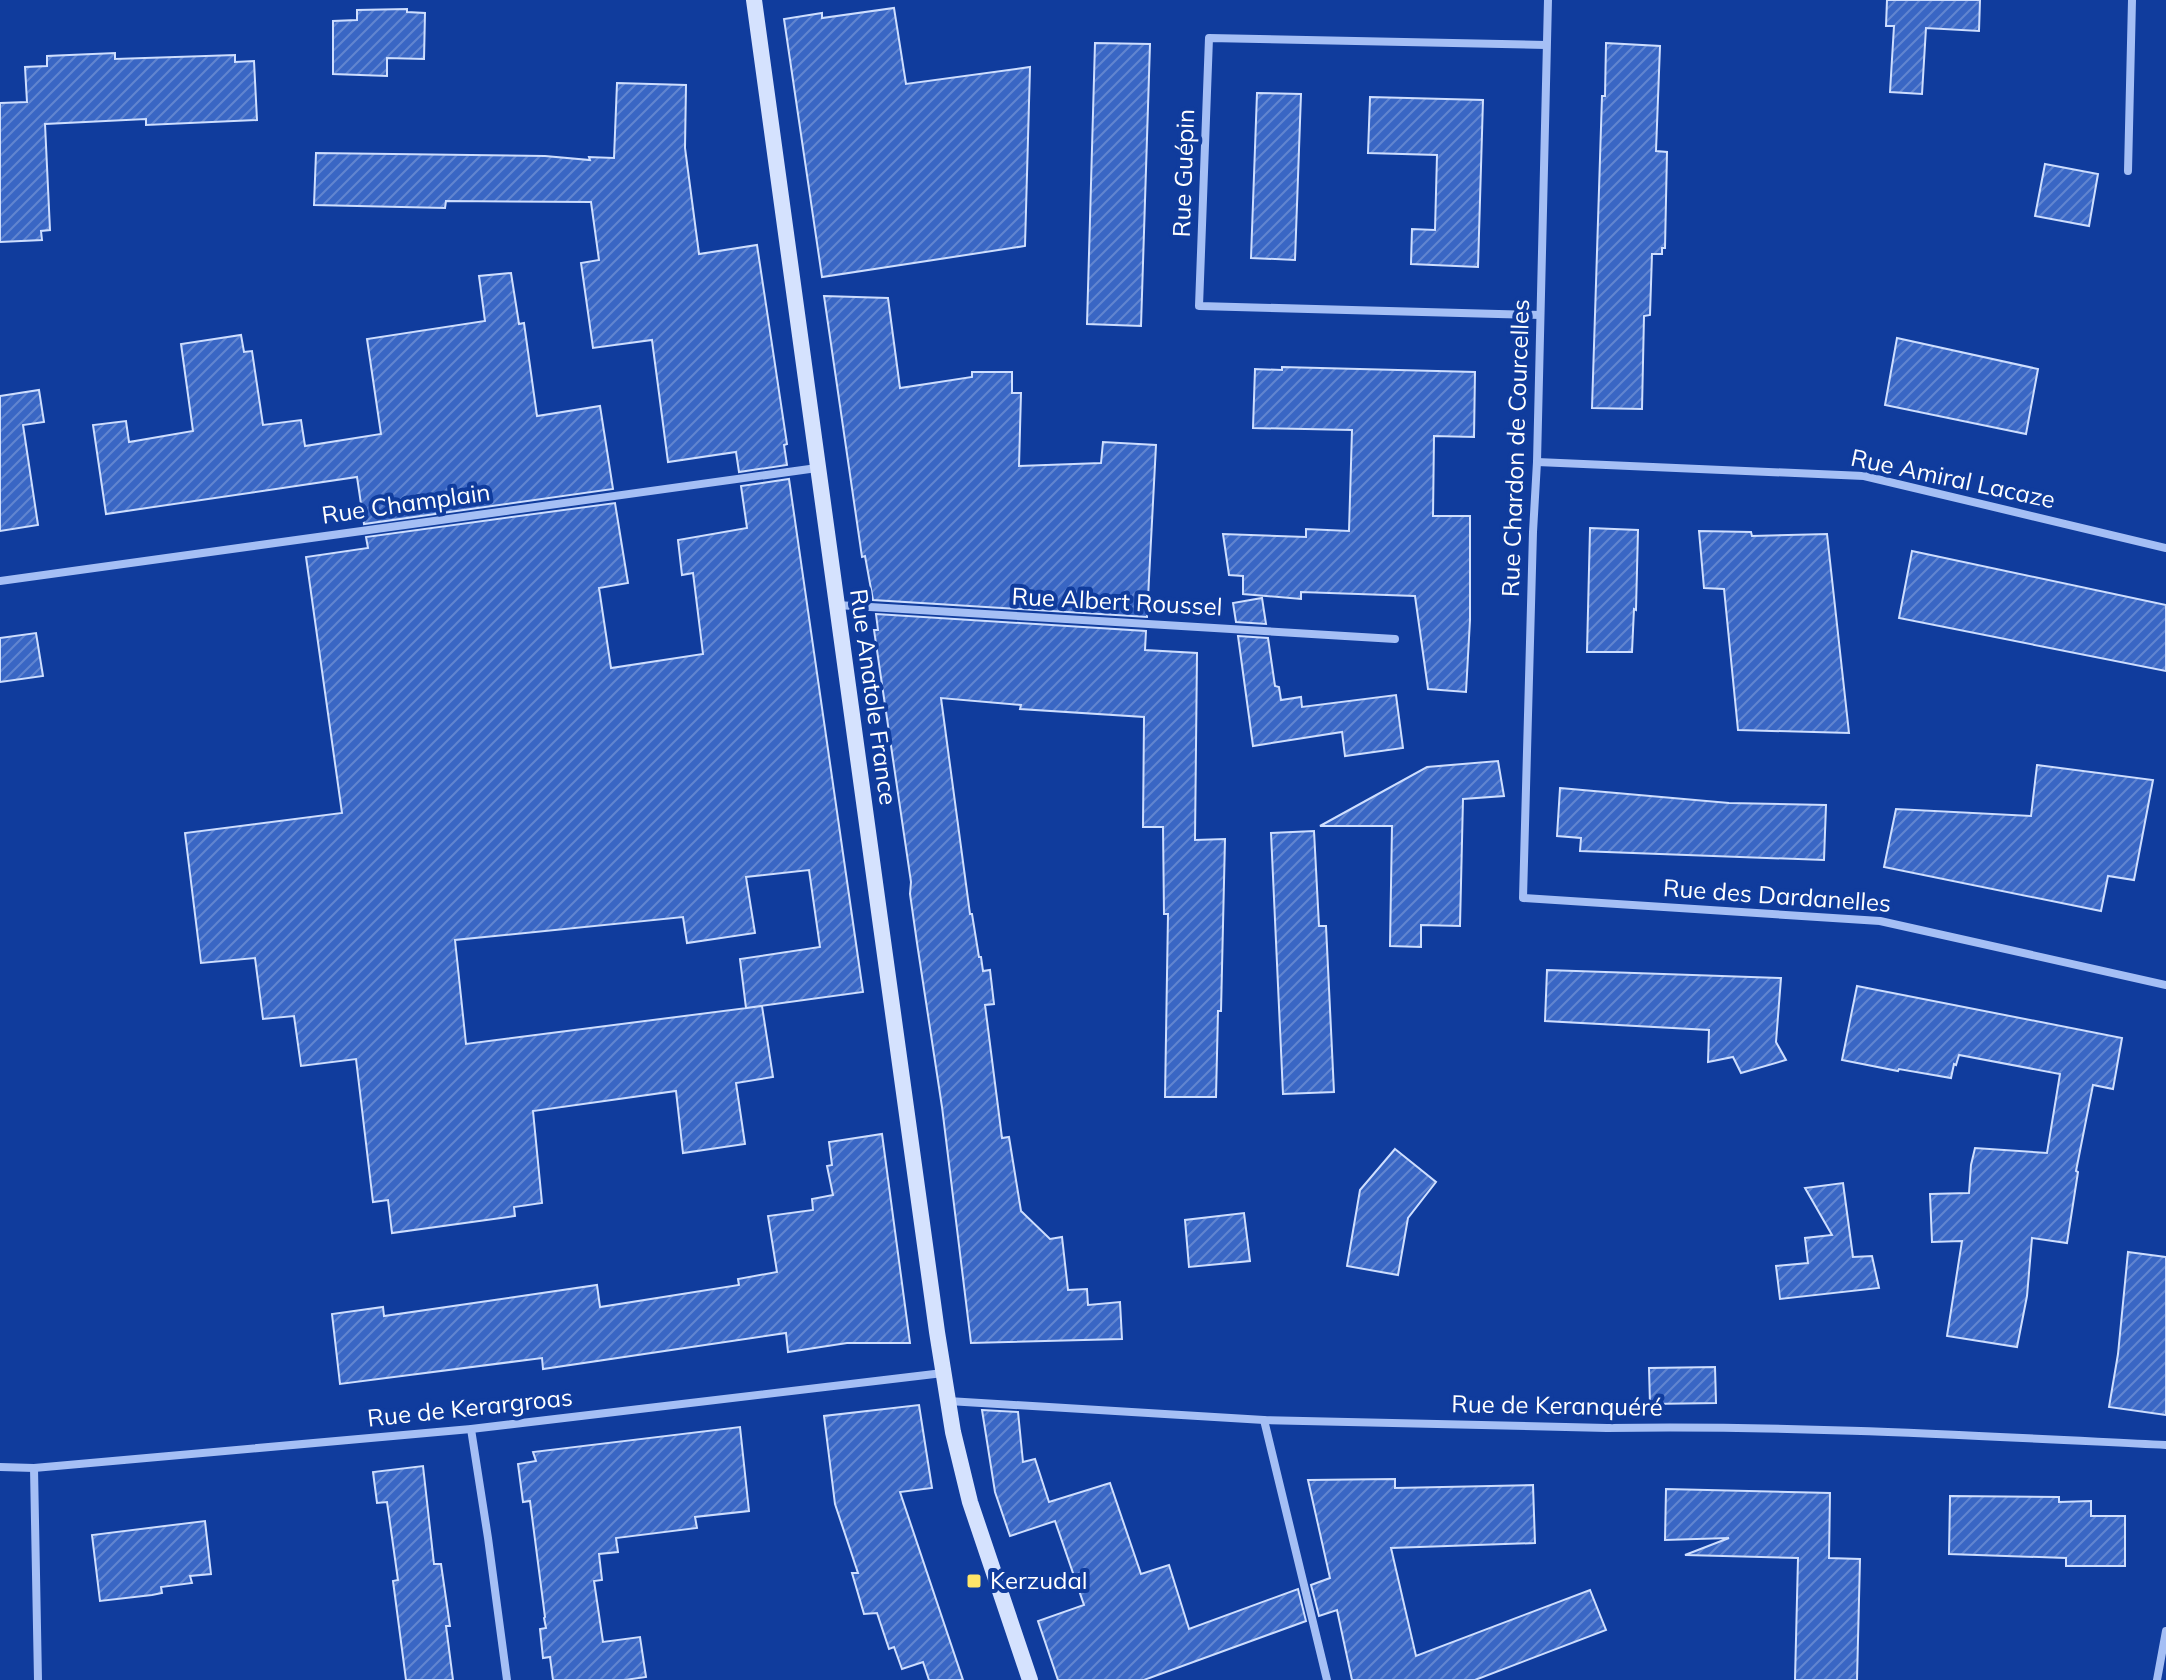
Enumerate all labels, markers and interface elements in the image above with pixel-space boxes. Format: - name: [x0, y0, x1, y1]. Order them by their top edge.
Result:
- street label: Rue Guépin: [1166, 108, 1200, 238]
- street label: Rue Chardon de Courcelles: [1495, 298, 1535, 597]
- street label: Rue Amiral Lacaze: [1848, 442, 2058, 514]
- street label: Rue Champlain: [320, 476, 492, 530]
- street label: Rue Albert Roussel: [1011, 580, 1223, 622]
- street label: Rue Anatole France: [844, 587, 904, 807]
- street label: Rue des Dardanelles: [1662, 872, 1892, 918]
- street label: Rue de Kerargroas: [366, 1381, 574, 1433]
- street label: Rue de Keranquéré: [1451, 1388, 1663, 1422]
- place label: Kerzudal: [990, 1565, 1088, 1595]
- marker: Kerzudal: [965, 1572, 983, 1590]

